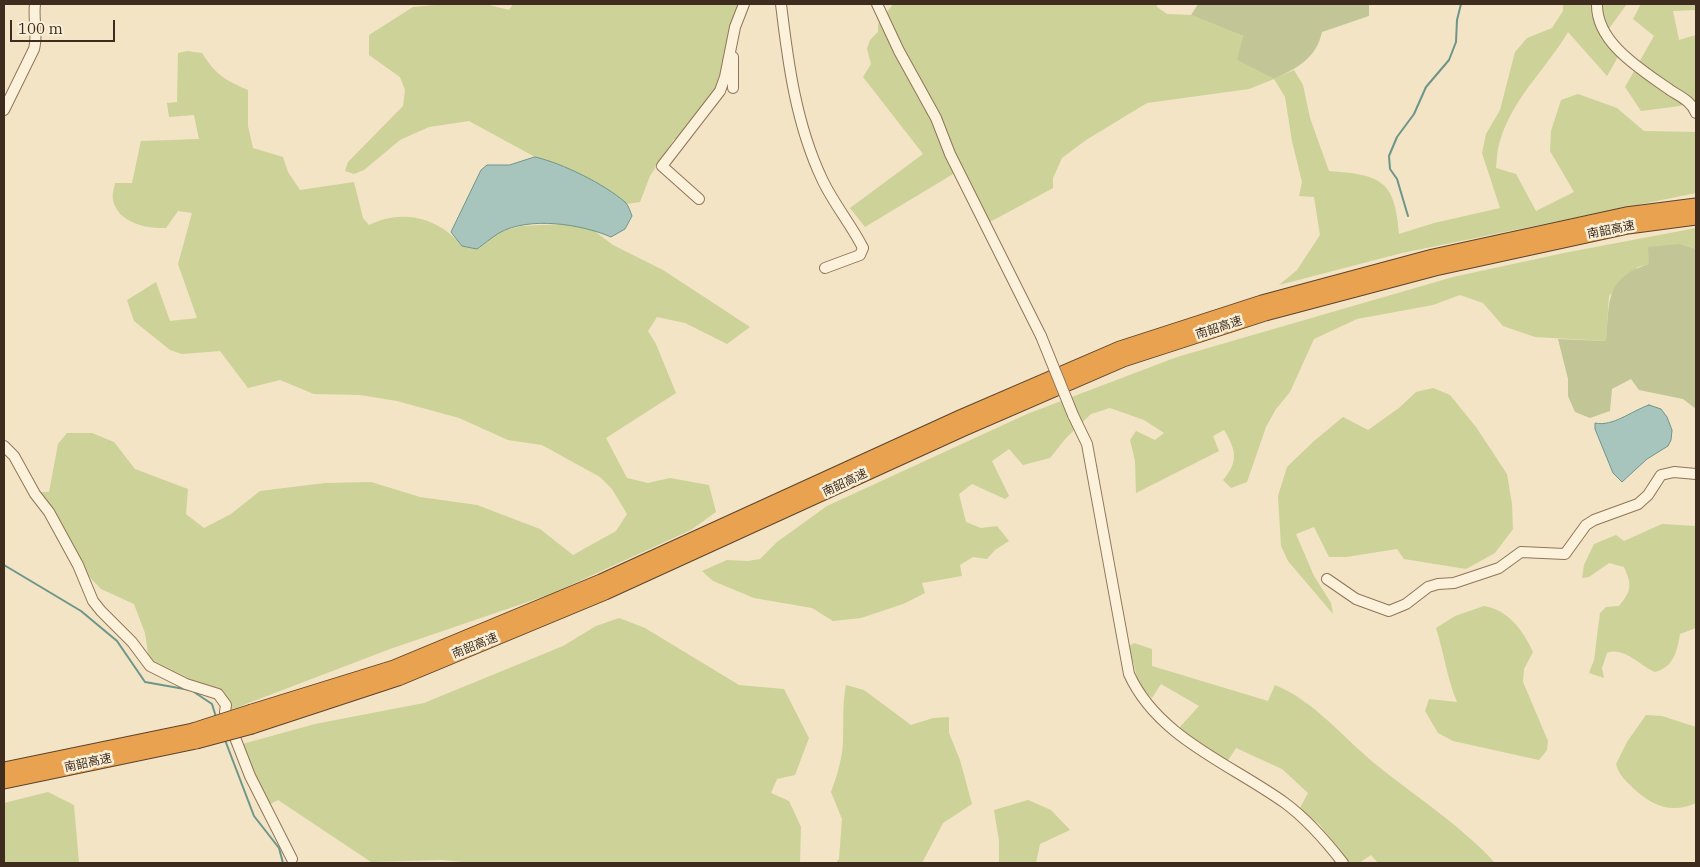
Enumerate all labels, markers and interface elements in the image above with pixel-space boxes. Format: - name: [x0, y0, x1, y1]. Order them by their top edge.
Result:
- scale bar: [12, 10, 118, 42]
- text: 100 m: [18, 19, 63, 38]
- street label: 南韶高速: [1586, 218, 1636, 242]
- street label: 南韶高速: [1194, 314, 1244, 342]
- street label: 南韶高速: [820, 466, 870, 500]
- street label: 南韶高速: [450, 630, 500, 662]
- street label: 南韶高速: [63, 751, 113, 775]

